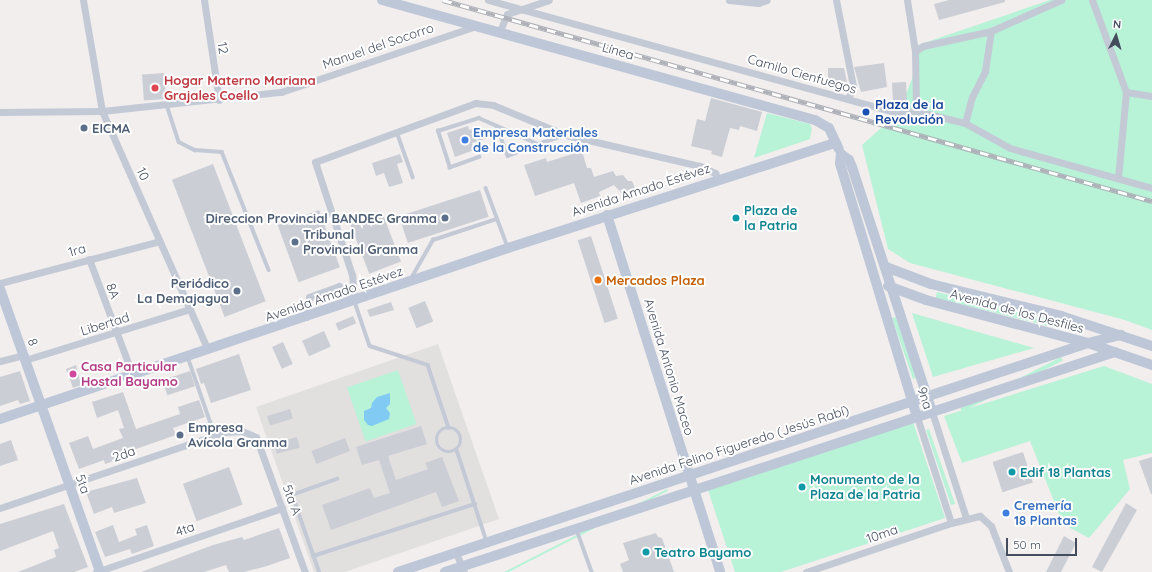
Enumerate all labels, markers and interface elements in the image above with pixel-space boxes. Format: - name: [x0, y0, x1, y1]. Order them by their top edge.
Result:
- north arrow: [1096, 16, 1136, 56]
- text: N: [1112, 17, 1122, 31]
- street label: Manuel del Socorro: [320, 20, 436, 72]
- street label: Línea: [600, 39, 636, 63]
- street label: 12: [214, 41, 232, 55]
- street label: Camilo Cienfuegos: [746, 51, 858, 97]
- place label: Hogar Materno Mariana Grajales Coello: [164, 73, 316, 104]
- marker: Hogar Materno Mariana Grajales Coello: [149, 82, 161, 94]
- place label: Plaza de la Revolución: [875, 97, 944, 128]
- marker: Plaza de la Revolución: [860, 106, 872, 118]
- place label: EICMA: [92, 120, 130, 136]
- marker: EICMA: [79, 123, 89, 133]
- place label: Empresa Materiales de la Construcción: [473, 125, 598, 156]
- marker: Empresa Materiales de la Construcción: [460, 135, 470, 145]
- street label: Avenida Amado Estévez: [570, 160, 712, 220]
- street label: 10: [133, 165, 153, 183]
- place label: Plaza de la Patria: [744, 203, 797, 234]
- place label: Direccion Provincial BANDEC Granma: [206, 210, 437, 226]
- marker: Direccion Provincial BANDEC Granma: [440, 213, 450, 223]
- marker: Plaza de la Patria: [731, 213, 741, 223]
- place label: Tribunal Provincial Granma: [303, 227, 418, 258]
- marker: Tribunal Provincial Granma: [290, 237, 300, 247]
- street label: 1ra: [67, 240, 87, 260]
- street label: Avenida Amado Estévez: [263, 263, 405, 325]
- place label: Mercados Plaza: [606, 272, 705, 288]
- marker: Mercados Plaza: [593, 275, 603, 285]
- place label: Periódico La Demajagua: [137, 276, 229, 307]
- street label: 8A: [103, 281, 123, 301]
- marker: Periódico La Demajagua: [232, 286, 242, 296]
- street label: Avenida de los Desfiles: [949, 286, 1085, 336]
- street label: Avenida Antonio Maceo: [641, 297, 697, 437]
- street label: Libertad: [79, 309, 131, 339]
- street label: 8: [24, 336, 42, 348]
- place label: Casa Particular Hostal Bayamo: [81, 359, 178, 390]
- marker: Casa Particular Hostal Bayamo: [68, 369, 78, 379]
- street label: 9na: [914, 385, 936, 411]
- street label: Avenida Felino Figueredo (Jesús Rabí): [627, 402, 851, 488]
- place label: Empresa Avícola Granma: [188, 420, 287, 451]
- marker: Empresa Avícola Granma: [175, 430, 185, 440]
- street label: 2da: [111, 443, 137, 465]
- place label: Edif 18 Plantas: [1020, 464, 1111, 480]
- marker: Edif 18 Plantas: [1007, 467, 1017, 477]
- street label: 5ta: [72, 472, 94, 496]
- place label: Monumento de la Plaza de la Patria: [810, 472, 921, 503]
- marker: Monumento de la Plaza de la Patria: [797, 482, 807, 492]
- street label: 5ta A: [279, 483, 305, 517]
- place label: Cremería 18 Plantas: [1014, 498, 1077, 529]
- marker: Cremería 18 Plantas: [1001, 508, 1011, 518]
- street label: 4ta: [173, 519, 197, 539]
- street label: 10ma: [864, 521, 900, 547]
- scale bar: [1008, 530, 1079, 556]
- text: 50 m: [1013, 537, 1041, 552]
- place label: Teatro Bayamo: [654, 544, 751, 560]
- marker: Teatro Bayamo: [641, 547, 651, 557]

